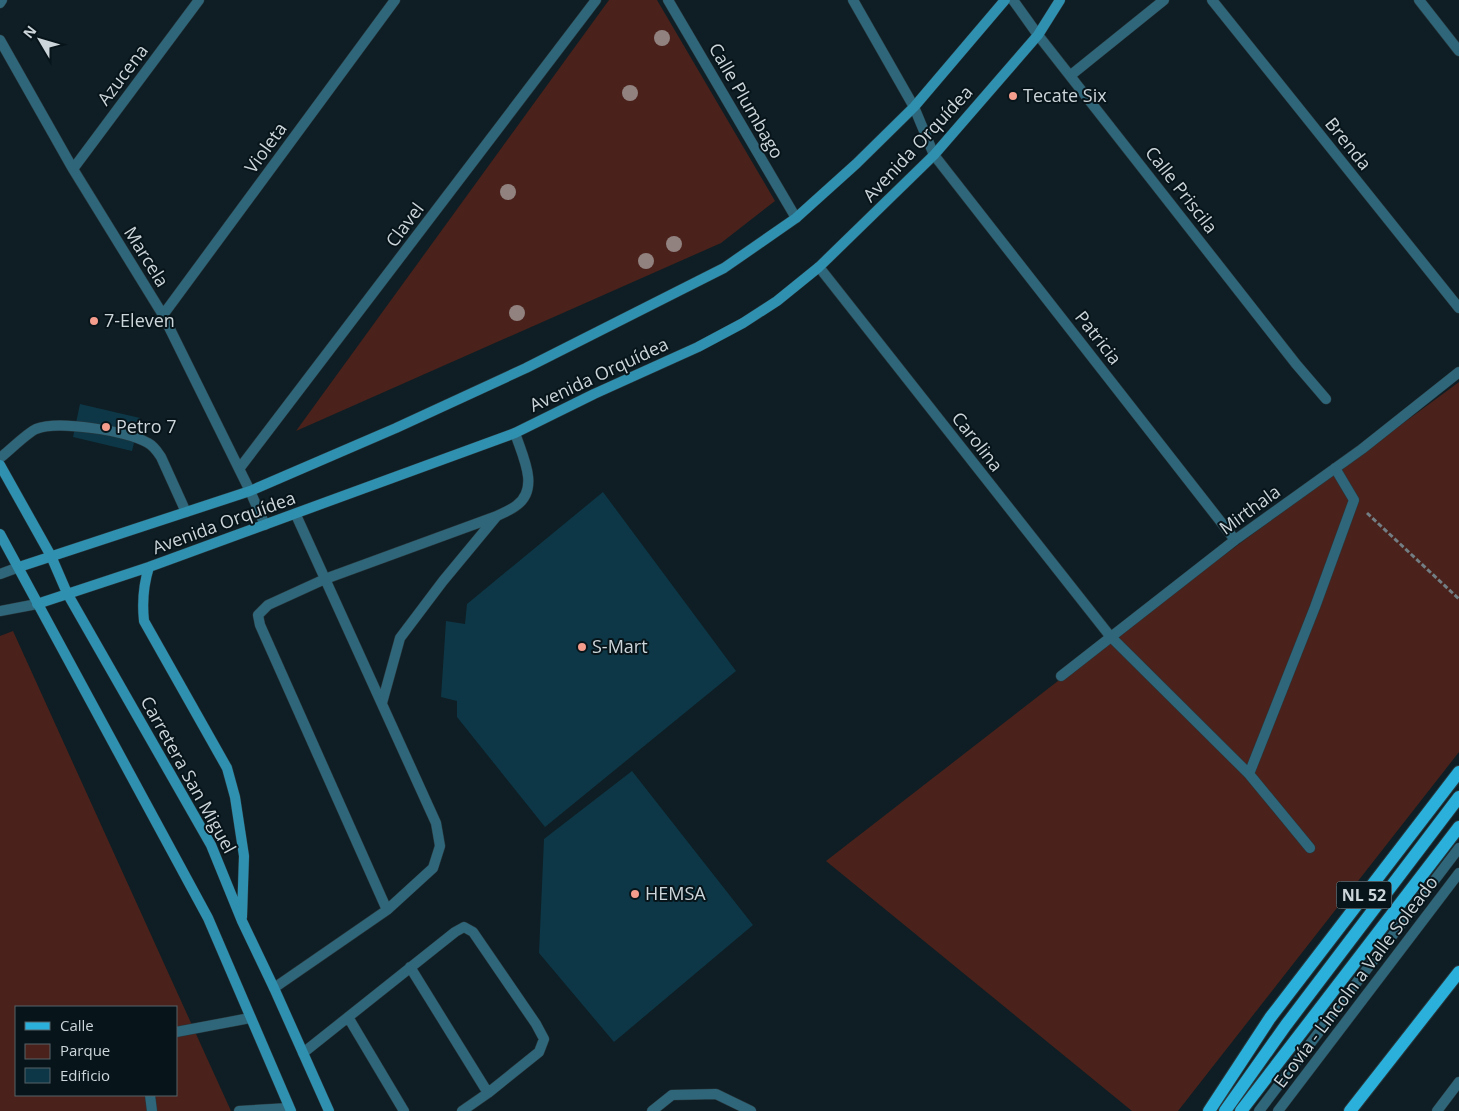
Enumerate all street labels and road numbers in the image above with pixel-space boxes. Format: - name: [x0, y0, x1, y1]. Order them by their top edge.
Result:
- street label: Calle Plumbago: [704, 38, 790, 163]
- street label: Azucena: [91, 39, 153, 110]
- street label: Avenida Orquídea: [857, 80, 977, 207]
- street label: Brenda: [1320, 112, 1377, 175]
- street label: Violeta: [239, 117, 292, 178]
- street label: Calle Priscila: [1140, 141, 1223, 238]
- street label: Clavel: [380, 197, 429, 251]
- street label: Marcela: [119, 222, 175, 291]
- street label: Patricia: [1070, 305, 1127, 369]
- street label: Avenida Orquídea: [525, 331, 672, 417]
- street label: Carolina: [947, 407, 1009, 476]
- street label: Mirthala: [1214, 479, 1285, 539]
- street label: Avenida Orquídea: [149, 485, 299, 559]
- street label: Carretera San Miguel: [136, 692, 242, 858]
- street label: Ecovía - Lincoln a Valle Soleado: [1268, 871, 1443, 1092]
- road number: NL 52: [1336, 882, 1392, 908]

